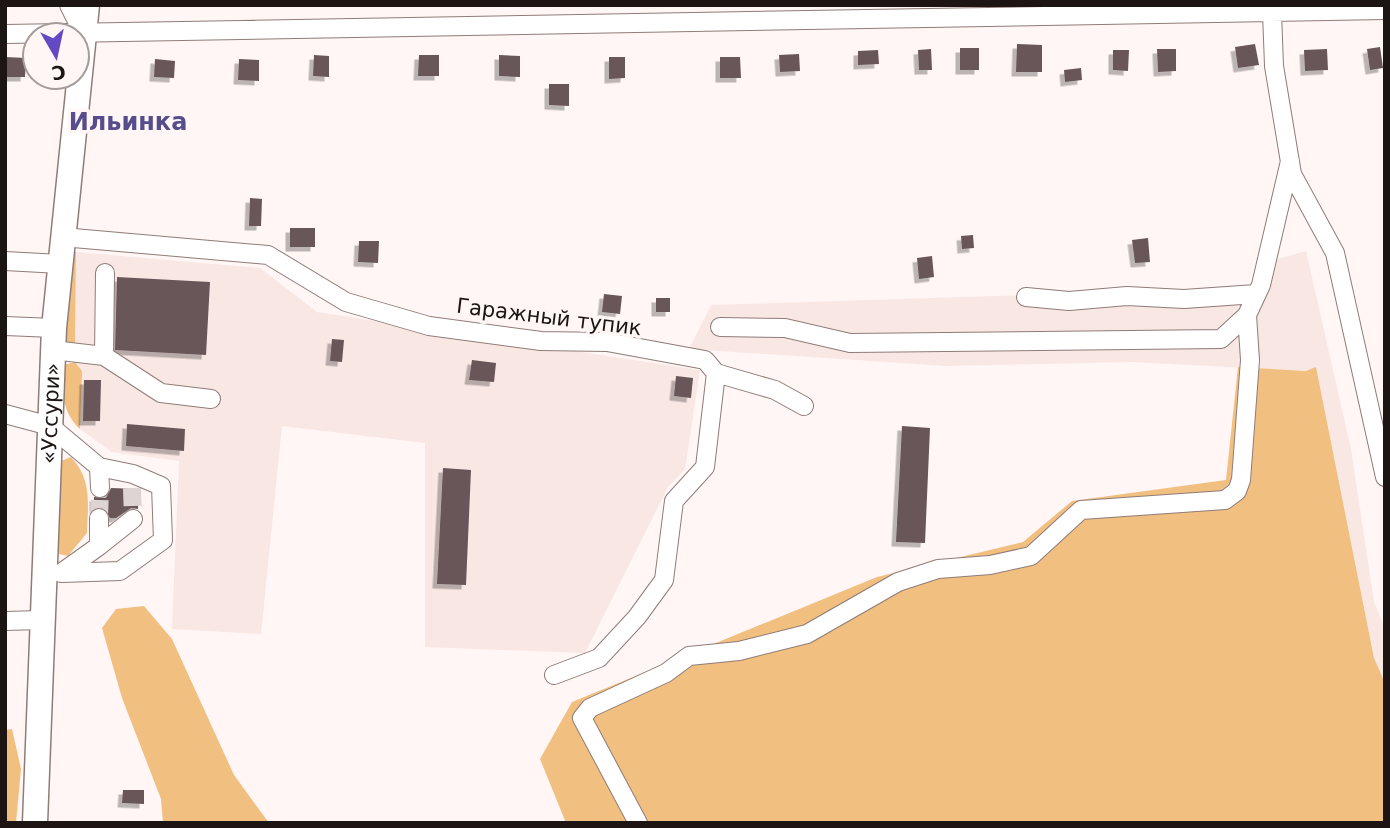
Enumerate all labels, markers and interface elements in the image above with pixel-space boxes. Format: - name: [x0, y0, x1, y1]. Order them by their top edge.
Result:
- north arrow: [21, 21, 91, 91]
- text: С: [50, 61, 67, 85]
- district label: Ильинка: [69, 108, 187, 136]
- street label: Гаражный тупик: [455, 294, 643, 340]
- street label: «Уссури»: [37, 362, 65, 464]

